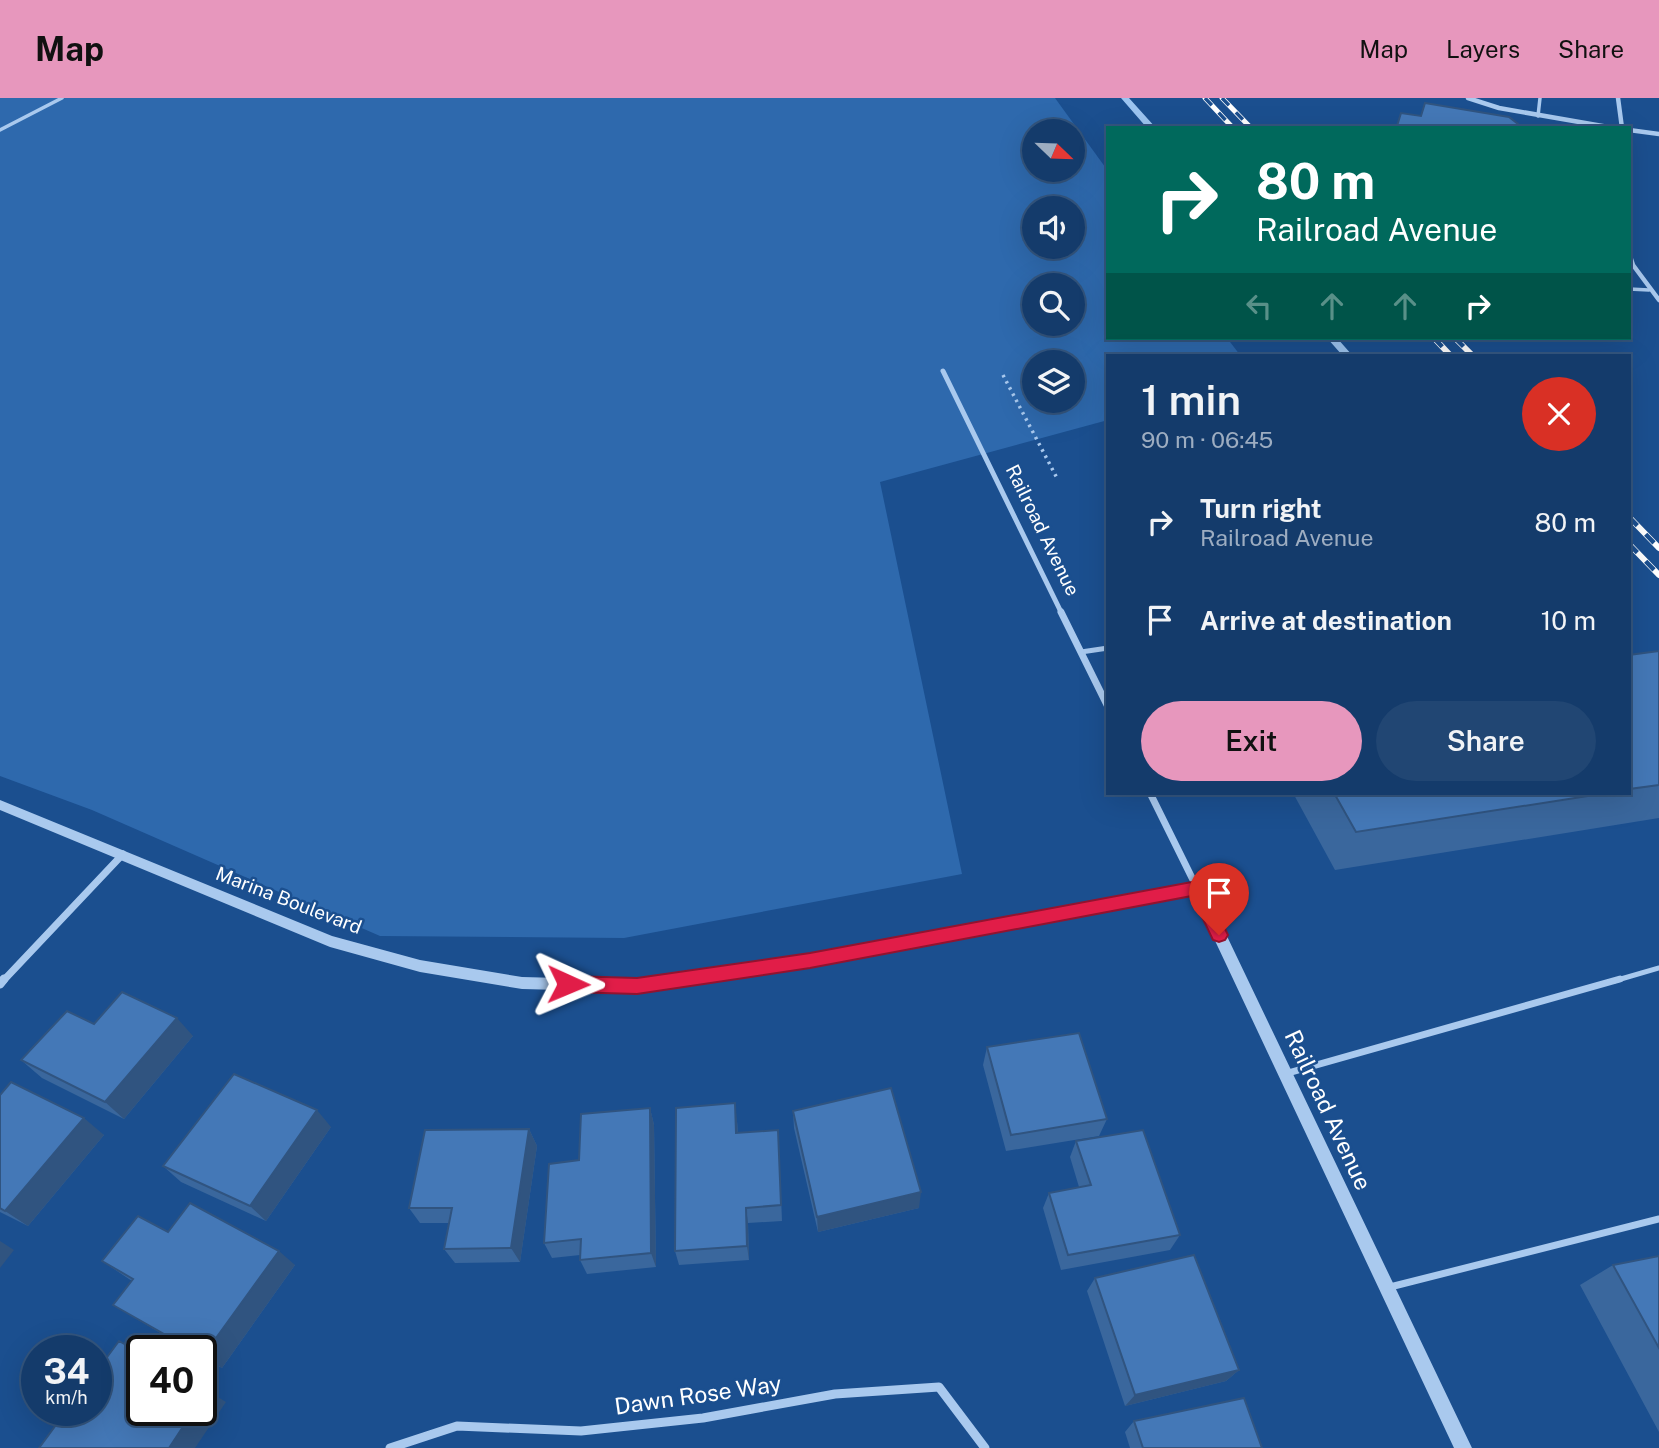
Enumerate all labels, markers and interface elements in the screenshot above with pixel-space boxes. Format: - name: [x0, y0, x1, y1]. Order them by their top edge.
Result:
- text: Map: [35, 30, 104, 68]
- text: Map: [1359, 35, 1408, 63]
- text: Layers: [1446, 35, 1520, 63]
- text: Share: [1558, 35, 1624, 63]
- north arrow: [1022, 119, 1085, 182]
- map controls: [1022, 119, 1085, 413]
- text: 80 m: [1256, 152, 1375, 210]
- icon: right: [1141, 154, 1232, 245]
- button: sound: [1022, 196, 1085, 259]
- text: Railroad Avenue: [1256, 211, 1497, 248]
- button: search: [1022, 273, 1085, 336]
- icon: left: [1240, 287, 1278, 325]
- icon: ahead: [1313, 287, 1351, 325]
- icon: ahead: [1386, 287, 1424, 325]
- icon: right: [1459, 287, 1497, 325]
- button: layers: [1022, 350, 1085, 413]
- text: 1 min: [1141, 375, 1241, 424]
- button: close: [1522, 377, 1596, 451]
- text: 90 m · 06:45: [1141, 426, 1273, 453]
- street label: Railroad Avenue: [1002, 461, 1084, 599]
- text: Turn right: [1200, 493, 1322, 524]
- icon: right: [1141, 503, 1179, 541]
- text: 80 m: [1535, 507, 1596, 538]
- text: Railroad Avenue: [1200, 524, 1373, 551]
- icon: arrive: [1141, 601, 1179, 639]
- text: Arrive at destination: [1200, 605, 1452, 636]
- text: 10 m: [1541, 605, 1596, 636]
- button: Exit: [1141, 701, 1362, 781]
- button: Share: [1376, 701, 1596, 781]
- street label: Marina Boulevard: [213, 862, 365, 938]
- pin: [1189, 863, 1249, 935]
- icon: arrive: [1200, 874, 1238, 912]
- position arrow: [531, 947, 605, 1021]
- street label: Railroad Avenue: [1280, 1025, 1377, 1194]
- speed limit sign: 40: [126, 1335, 217, 1426]
- text: 34: [43, 1351, 90, 1392]
- street label: Dawn Rose Way: [613, 1369, 783, 1420]
- text: km/h: [45, 1387, 88, 1408]

